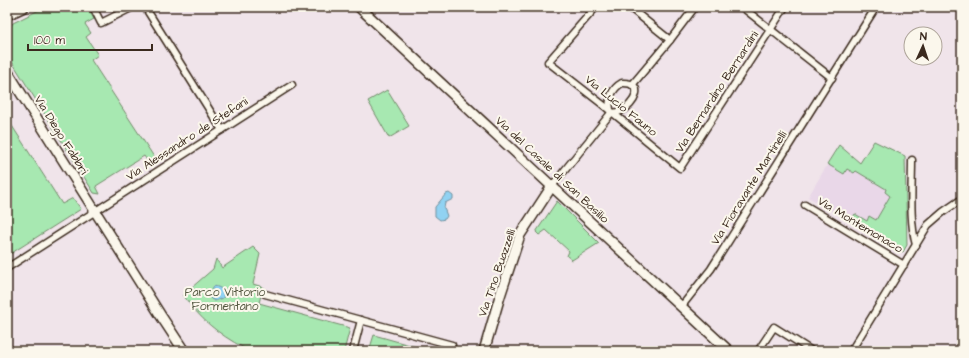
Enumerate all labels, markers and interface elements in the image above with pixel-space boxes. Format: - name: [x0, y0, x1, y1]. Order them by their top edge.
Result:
- scale bar: [28, 26, 152, 52]
- north arrow: [903, 26, 943, 66]
- street label: Via Bernardino Bernardini: [671, 28, 763, 156]
- text: N: [920, 29, 927, 44]
- text: 100 m: [34, 32, 65, 49]
- street label: Via Lucio Fauno: [581, 71, 661, 141]
- street label: Via Diego Fabbri: [29, 92, 92, 179]
- street label: Via Alessandro de Stefani: [123, 93, 251, 185]
- street label: Via del Casale di San Basilio: [491, 113, 613, 227]
- street label: Via Fioravante Martinelli: [707, 127, 791, 248]
- street label: Via Montemonaco: [814, 193, 906, 257]
- street label: Via Tino Buazzelli: [474, 227, 520, 319]
- park label: Parco Vittorio Formentano: [185, 284, 266, 315]

